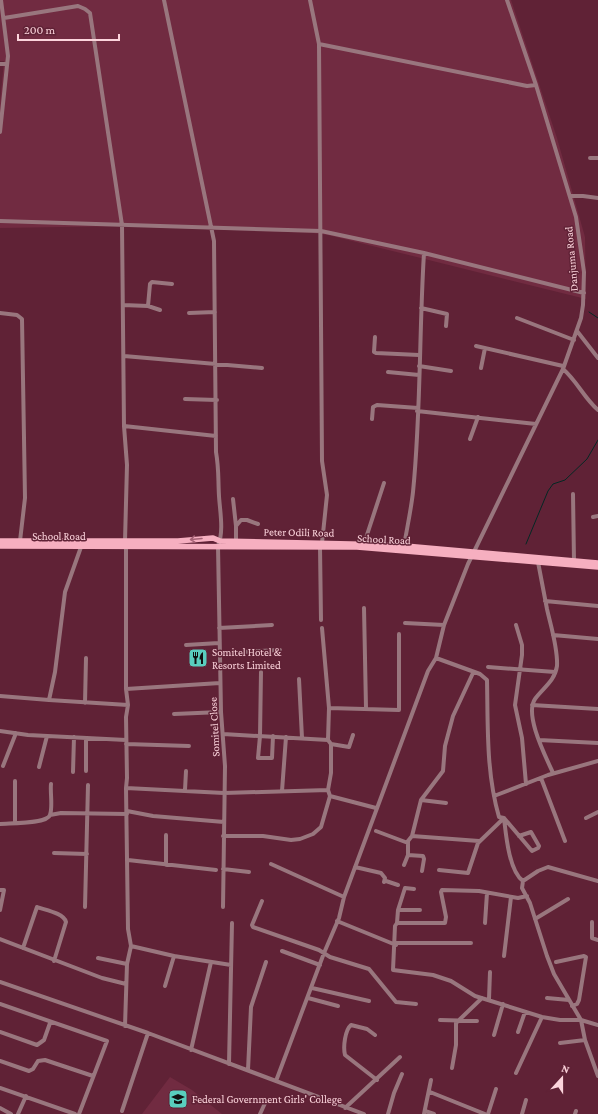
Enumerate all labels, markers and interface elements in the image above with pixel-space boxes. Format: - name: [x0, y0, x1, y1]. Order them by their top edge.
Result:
- scale bar: [18, 16, 119, 42]
- text: 200 m: [24, 23, 56, 37]
- street label: Danjuma Road: [562, 226, 581, 292]
- street label: Peter Odili Road: [264, 525, 335, 539]
- street label: School Road: [32, 530, 86, 542]
- street label: School Road: [357, 532, 411, 546]
- one-way arrow: [190, 535, 203, 543]
- place label: Somitel Hotel & Resorts Limited: [212, 646, 282, 671]
- restaurant icon: Somitel Hotel & Resorts Limited: [187, 647, 209, 669]
- street label: Somitel Close: [206, 697, 222, 757]
- north arrow: [542, 1058, 582, 1098]
- text: N: [560, 1062, 572, 1076]
- school or university icon: Federal Government Girls' College: [167, 1088, 189, 1110]
- place label: Federal Government Girls' College: [192, 1093, 342, 1106]

